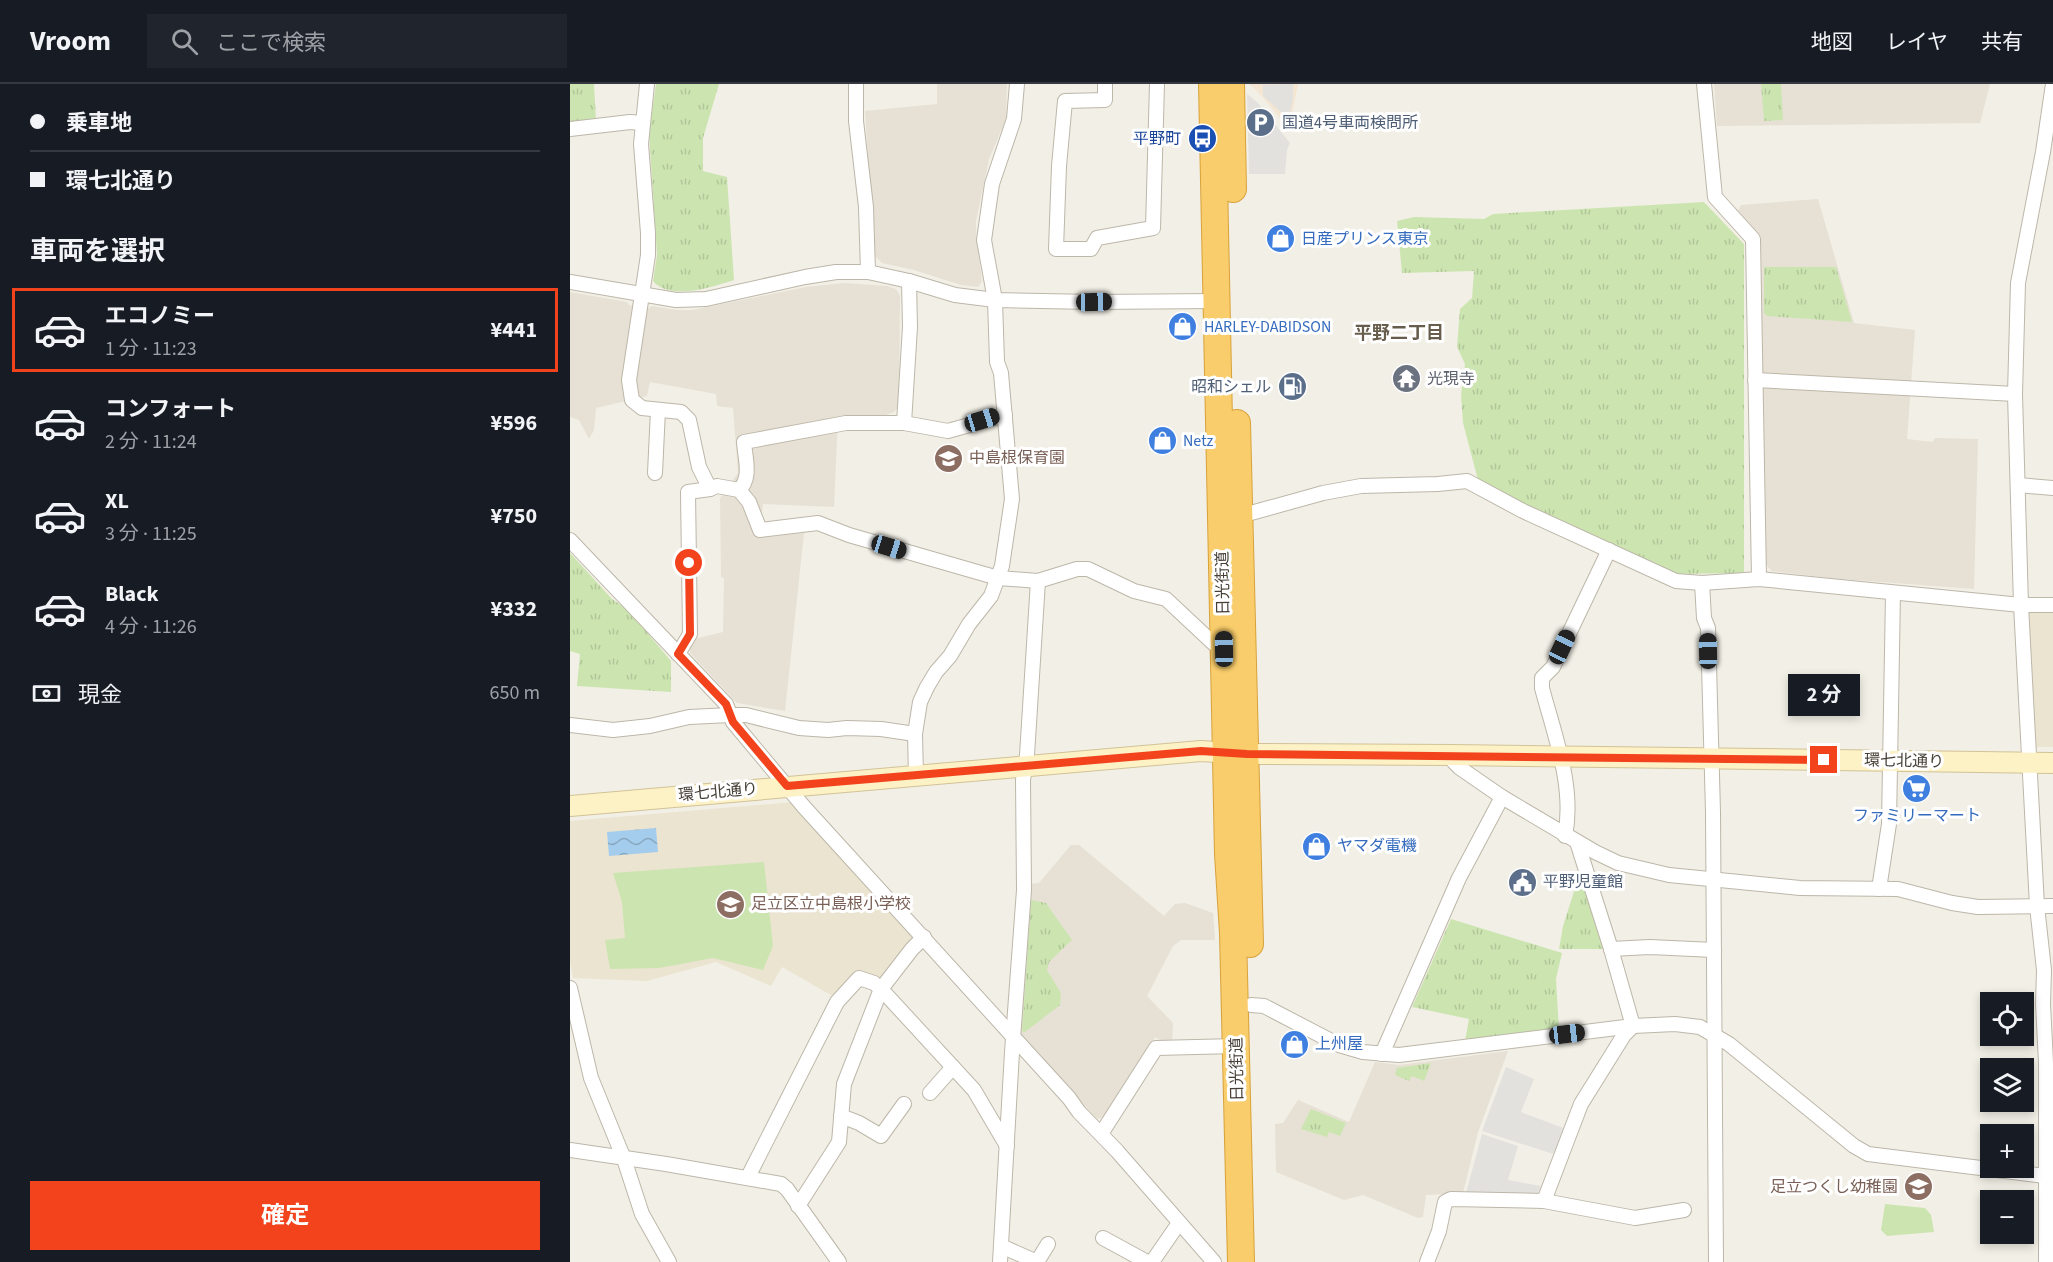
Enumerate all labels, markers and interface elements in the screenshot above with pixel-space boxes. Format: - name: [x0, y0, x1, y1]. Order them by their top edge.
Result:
- search box: [147, 14, 567, 68]
- text: Vroom: [30, 21, 111, 61]
- icon: search: [168, 25, 201, 58]
- text: ここで検索: [216, 27, 326, 59]
- text: 地図: [1811, 27, 1853, 57]
- text: レイヤ: [1886, 27, 1948, 57]
- text: 共有: [1981, 27, 2023, 57]
- text: 乗車地: [66, 107, 132, 139]
- parking icon: 国道4号車両検問所: [1245, 107, 1277, 139]
- place label: 国道4号車両検問所: [1282, 112, 1418, 134]
- bus stop icon: 平野町: [1186, 123, 1218, 155]
- place label: 平野町: [1133, 128, 1181, 150]
- text: 環七北通り: [66, 165, 176, 197]
- shop icon: 日産プリンス東京: [1264, 223, 1296, 255]
- place label: 日産プリンス東京: [1301, 228, 1429, 250]
- text: 車両を選択: [30, 232, 165, 271]
- car: [1076, 293, 1112, 311]
- text: エコノミー: [105, 300, 215, 332]
- icon: car: [33, 303, 87, 357]
- shop icon: HARLEY-DABIDSON: [1167, 311, 1199, 343]
- text: ¥441: [491, 314, 537, 346]
- place label: HARLEY-DABIDSON: [1204, 316, 1331, 338]
- district label: 平野二丁目: [1354, 321, 1444, 346]
- text: 1 分 · 11:23: [105, 335, 197, 363]
- temple icon: 光現寺: [1390, 363, 1422, 395]
- place label: 光現寺: [1427, 368, 1475, 390]
- fuel station icon: 昭和シェル: [1276, 371, 1308, 403]
- place label: 昭和シェル: [1191, 376, 1271, 398]
- text: コンフォート: [105, 393, 236, 425]
- icon: car: [33, 396, 87, 450]
- car: [962, 406, 1002, 434]
- text: ¥596: [491, 407, 537, 439]
- shop icon: Netz: [1146, 425, 1178, 457]
- text: 2 分 · 11:24: [105, 428, 197, 456]
- place label: Netz: [1183, 430, 1214, 452]
- school or university icon: 中島根保育園: [932, 442, 964, 474]
- place label: 中島根保育園: [969, 447, 1065, 469]
- text: XL: [105, 485, 129, 517]
- icon: car: [33, 489, 87, 543]
- text: ¥750: [491, 500, 537, 532]
- text: 3 分 · 11:25: [105, 520, 197, 548]
- car: [869, 533, 909, 561]
- route start: [675, 549, 702, 576]
- street label: 日光街道: [1211, 551, 1235, 615]
- text: Black: [105, 578, 159, 610]
- icon: car: [33, 582, 87, 636]
- text: ¥332: [491, 593, 537, 625]
- text: 4 分 · 11:26: [105, 613, 197, 641]
- car: [1546, 627, 1578, 667]
- car: [1215, 631, 1233, 667]
- car: [1699, 633, 1717, 669]
- callout: 2 分: [1788, 673, 1860, 715]
- icon: cash: [30, 677, 63, 710]
- text: 現金: [78, 679, 122, 711]
- text: 650 m: [490, 679, 540, 707]
- text: 2 分: [1807, 681, 1841, 709]
- route end: [1810, 746, 1837, 773]
- street label: 環七北通り: [1864, 749, 1944, 773]
- supermarket icon: ファミリーマート: [1901, 772, 1933, 804]
- street label: 環七北通り: [677, 778, 759, 806]
- place label: ファミリーマート: [1853, 805, 1981, 827]
- shop icon: ヤマダ電機: [1300, 830, 1332, 862]
- place label: ヤマダ電機: [1337, 835, 1417, 857]
- public building icon: 平野児童館: [1506, 866, 1538, 898]
- place label: 平野児童館: [1543, 871, 1623, 893]
- school or university icon: 足立区立中島根小学校: [714, 888, 746, 920]
- place label: 足立区立中島根小学校: [751, 893, 911, 915]
- map controls: [1980, 992, 2034, 1244]
- button: locate: [1980, 992, 2034, 1046]
- car: [1548, 1023, 1586, 1045]
- shop icon: 上州屋: [1278, 1028, 1310, 1060]
- place label: 上州屋: [1315, 1033, 1363, 1055]
- street label: 日光街道: [1225, 1037, 1249, 1101]
- button: layers: [1980, 1058, 2034, 1112]
- button: +: [1980, 1124, 2034, 1178]
- school or university icon: 足立つくし幼稚園: [1903, 1171, 1935, 1203]
- place label: 足立つくし幼稚園: [1770, 1176, 1898, 1198]
- button: 確定: [30, 1181, 540, 1250]
- button: −: [1980, 1190, 2034, 1244]

